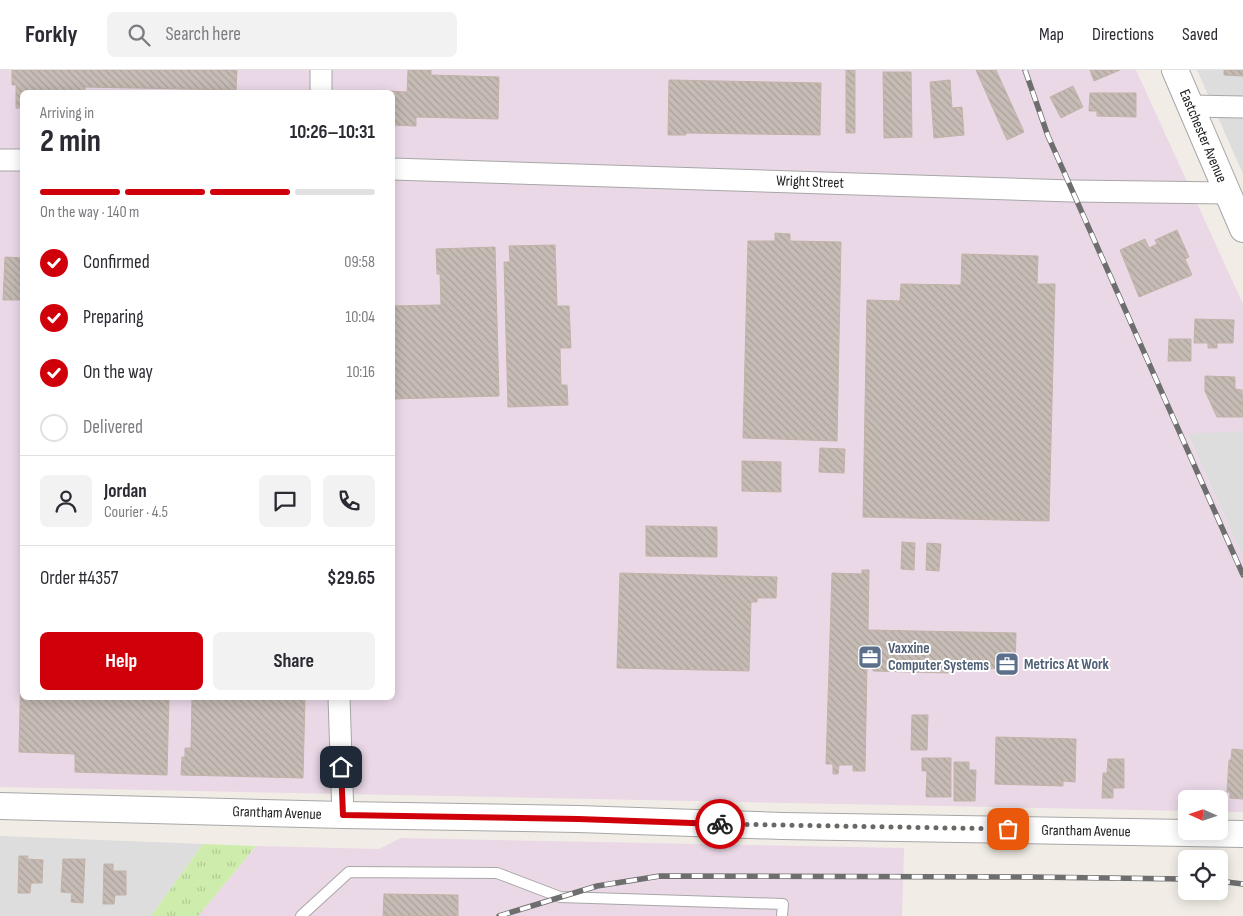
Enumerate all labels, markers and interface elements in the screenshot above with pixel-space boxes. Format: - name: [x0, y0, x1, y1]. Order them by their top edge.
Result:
- search box: [107, 12, 457, 57]
- text: Forkly: [25, 20, 77, 49]
- icon: search: [125, 21, 153, 49]
- text: Search here: [165, 23, 241, 46]
- text: Map: [1039, 24, 1064, 45]
- text: Directions: [1092, 24, 1154, 45]
- text: Saved: [1182, 24, 1218, 45]
- street label: Eastchester Avenue: [1175, 87, 1231, 185]
- text: Arriving in: [40, 104, 94, 123]
- text: 10:26–10:31: [290, 121, 375, 144]
- text: 2 min: [40, 122, 101, 161]
- street label: Wright Street: [776, 171, 845, 193]
- text: On the way · 140 m: [40, 203, 139, 222]
- icon: check: [40, 249, 68, 277]
- text: Confirmed: [83, 251, 150, 274]
- text: 09:58: [344, 253, 375, 272]
- icon: check: [40, 304, 68, 332]
- text: Preparing: [83, 306, 144, 329]
- text: 10:04: [346, 308, 375, 327]
- icon: check: [40, 359, 68, 387]
- text: On the way: [83, 361, 153, 384]
- text: 10:16: [347, 363, 375, 382]
- text: Delivered: [83, 416, 143, 439]
- button: person: [40, 475, 92, 527]
- button: chat: [259, 475, 311, 527]
- button: phone: [323, 475, 375, 527]
- text: Jordan: [104, 480, 147, 503]
- text: Courier · 4.5: [104, 503, 168, 522]
- text: Order #4357: [40, 567, 118, 590]
- text: $29.65: [327, 567, 375, 590]
- button: Help: [40, 632, 203, 690]
- button: Share: [213, 632, 375, 690]
- place label: Vaxxine Computer Systems: [888, 639, 989, 675]
- office icon: Vaxxine Computer Systems: [857, 644, 883, 670]
- office icon: Metrics At Work: [994, 651, 1020, 677]
- place label: Metrics At Work: [1024, 655, 1110, 674]
- pin: [320, 746, 362, 788]
- icon: home: [327, 753, 355, 781]
- north arrow: [1178, 790, 1228, 840]
- map controls: [1178, 790, 1228, 900]
- courier: [695, 799, 745, 849]
- street label: Grantham Avenue: [232, 802, 322, 824]
- pin: [987, 808, 1029, 850]
- icon: bike: [706, 810, 734, 838]
- icon: bag: [994, 815, 1022, 843]
- street label: Grantham Avenue: [1041, 821, 1131, 841]
- button: locate: [1178, 850, 1228, 900]

